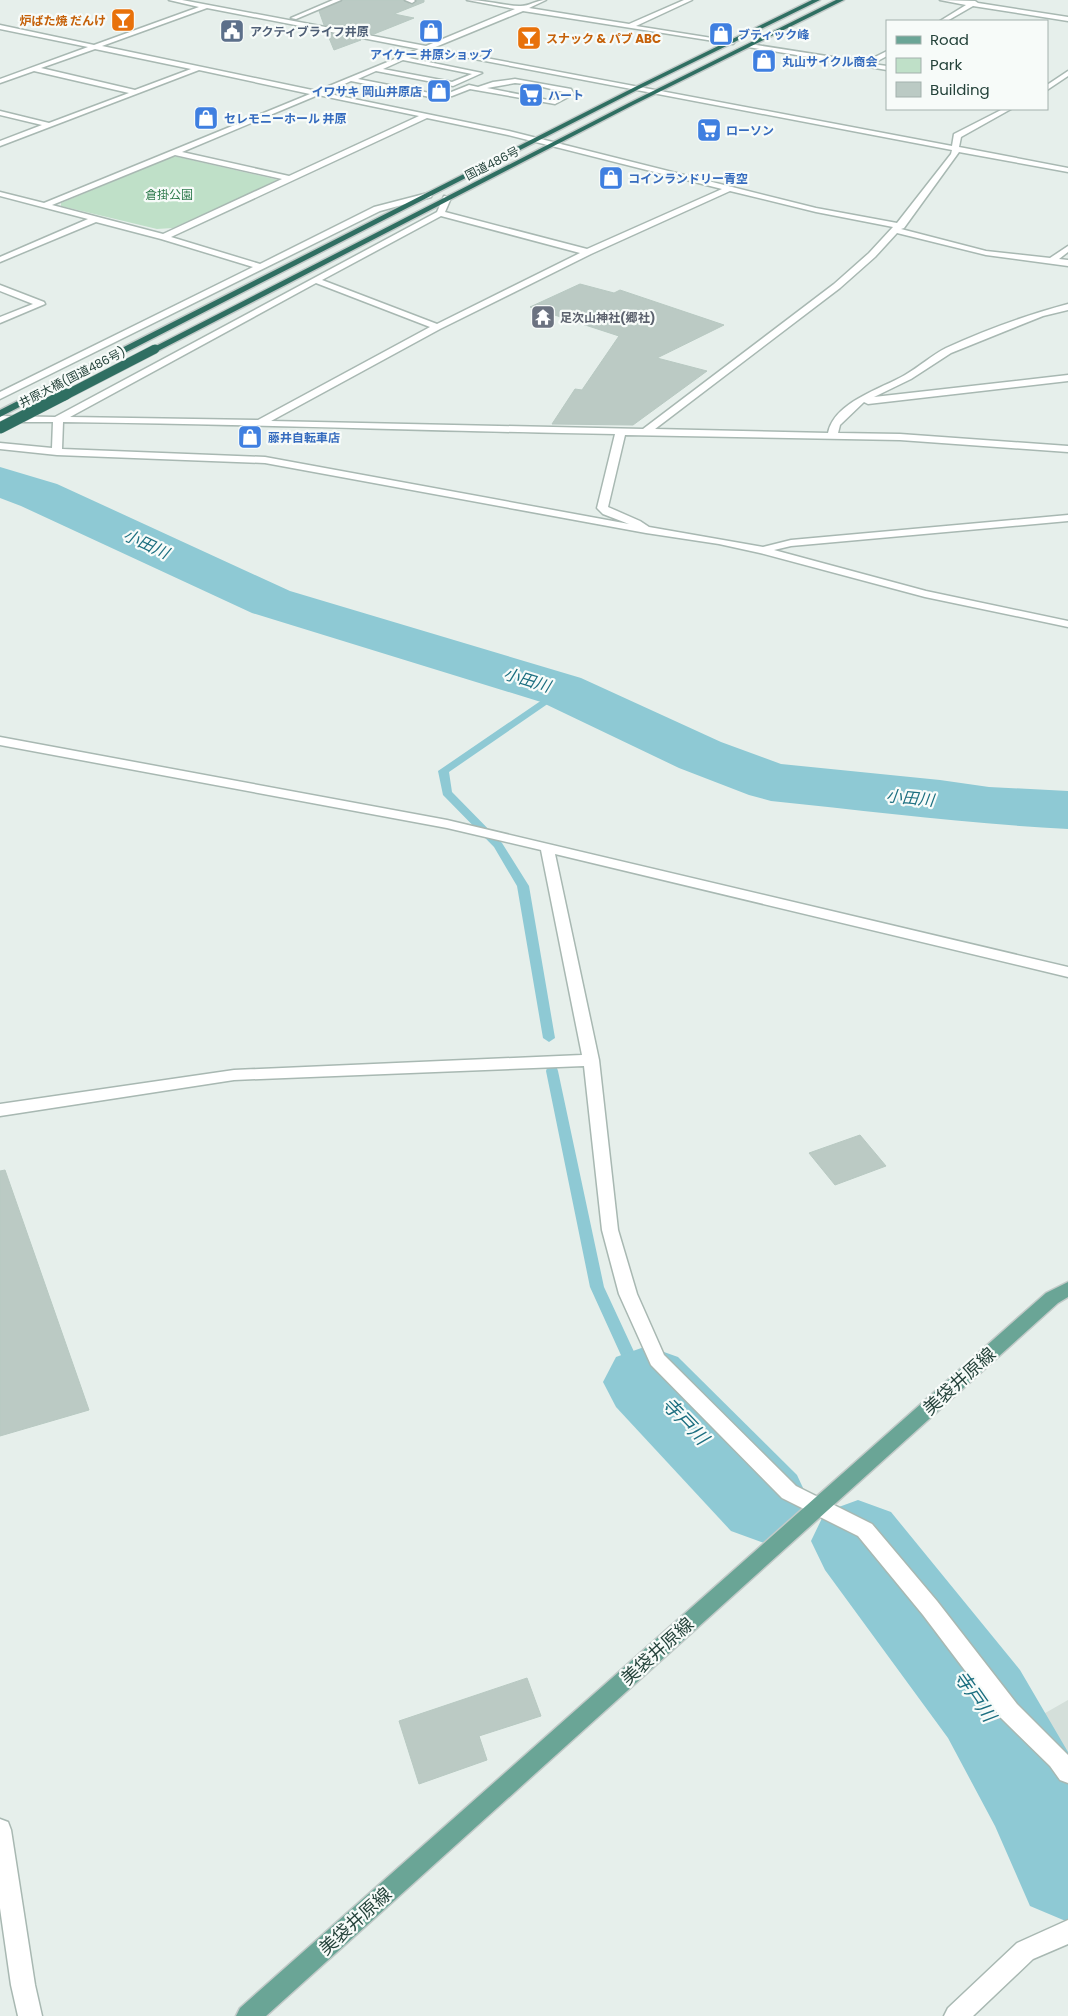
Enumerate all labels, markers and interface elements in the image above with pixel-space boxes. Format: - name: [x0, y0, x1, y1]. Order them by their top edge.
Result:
- bar icon: 炉ばた焼 だんけ: [110, 7, 136, 33]
- place label: 炉ばた焼 だんけ: [19, 12, 106, 29]
- public building icon: アクティブライフ井原: [219, 18, 245, 44]
- shop icon: アイケー 井原ショップ: [418, 18, 444, 44]
- legend: [886, 20, 1048, 110]
- shop icon: ブティック峰: [708, 21, 734, 47]
- place label: アクティブライフ井原: [250, 23, 369, 40]
- bar icon: スナック & パブ ABC: [516, 25, 542, 51]
- place label: ブティック峰: [738, 26, 809, 43]
- text: Road: [930, 29, 969, 50]
- place label: スナック & パブ ABC: [546, 30, 661, 47]
- place label: アイケー 井原ショップ: [370, 46, 492, 63]
- shop icon: 丸山サイクル商会: [751, 48, 777, 74]
- place label: 丸山サイクル商会: [782, 53, 877, 70]
- text: Park: [930, 54, 962, 75]
- shop icon: イワサキ 岡山井原店: [426, 78, 452, 104]
- text: Building: [930, 79, 990, 100]
- supermarket icon: ハート: [518, 82, 544, 108]
- place label: イワサキ 岡山井原店: [311, 83, 422, 100]
- place label: ハート: [548, 87, 584, 104]
- shop icon: セレモニーホール 井原: [193, 105, 219, 131]
- place label: セレモニーホール 井原: [224, 110, 347, 127]
- supermarket icon: ローソン: [696, 117, 722, 143]
- place label: ローソン: [726, 122, 774, 139]
- street label: 国道486号: [462, 142, 522, 184]
- shop icon: コインランドリー青空: [598, 165, 624, 191]
- place label: コインランドリー青空: [628, 170, 748, 187]
- park label: 倉掛公園: [145, 186, 193, 203]
- temple icon: 足次山神社(郷社): [530, 304, 556, 330]
- place label: 足次山神社(郷社): [560, 309, 655, 326]
- street label: 井原大橋(国道486号): [16, 343, 128, 411]
- shop icon: 藤井自転車店: [237, 424, 263, 450]
- place label: 藤井自転車店: [268, 429, 340, 446]
- water label: 小田川: [119, 523, 174, 565]
- water label: 小田川: [501, 662, 555, 699]
- water label: 小田川: [885, 784, 937, 812]
- street label: 美袋井原線: [917, 1342, 1001, 1420]
- water label: 寺戸川: [655, 1391, 716, 1452]
- street label: 美袋井原線: [615, 1612, 699, 1690]
- water label: 寺戸川: [948, 1665, 1004, 1729]
- street label: 美袋井原線: [313, 1882, 397, 1960]

